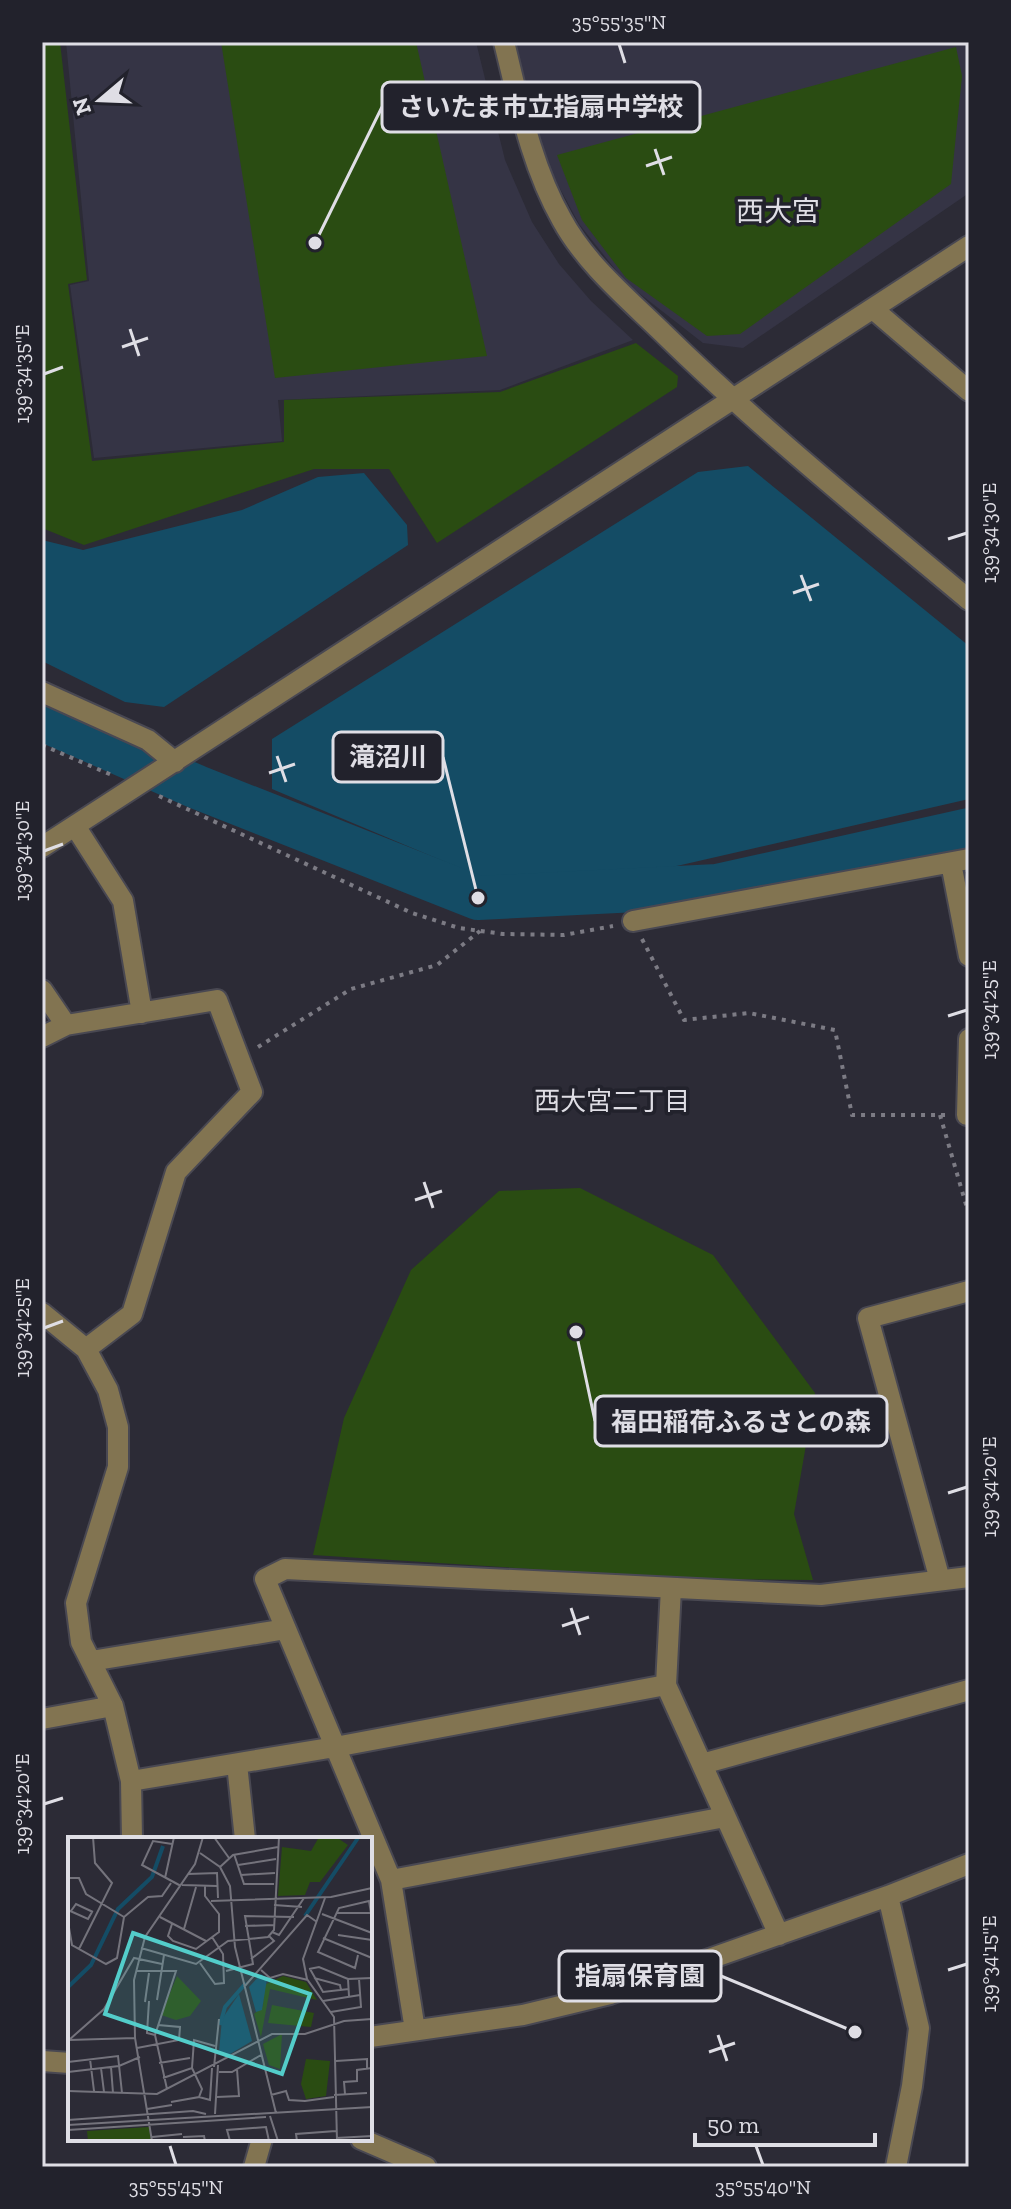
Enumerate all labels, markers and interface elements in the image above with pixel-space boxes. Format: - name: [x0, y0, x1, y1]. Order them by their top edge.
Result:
- text: 35°55'35"N: [572, 10, 666, 34]
- north arrow: [60, 60, 140, 140]
- callout: さいたま市立指扇中学校: [382, 82, 700, 132]
- text: さいたま市立指扇中学校: [398, 91, 684, 123]
- text: N: [66, 94, 97, 119]
- district label: 西大宮: [736, 195, 820, 228]
- text: 139°34'35"E: [10, 324, 34, 424]
- text: 139°34'30"E: [977, 483, 1001, 583]
- callout: 滝沼川: [333, 732, 443, 782]
- text: 滝沼川: [349, 741, 427, 773]
- text: 139°34'30"E: [10, 801, 34, 901]
- text: 139°34'25"E: [977, 960, 1001, 1060]
- district label: 西大宮二丁目: [534, 1085, 690, 1117]
- text: 139°34'25"E: [10, 1278, 34, 1378]
- callout: 福田稲荷ふるさとの森: [595, 1396, 887, 1446]
- text: 福田稲荷ふるさとの森: [611, 1406, 871, 1438]
- text: 139°34'20"E: [977, 1437, 1001, 1537]
- text: 139°34'20"E: [10, 1754, 34, 1854]
- inset map: [68, 1837, 372, 2141]
- text: 139°34'15"E: [977, 1915, 1001, 2013]
- callout: 指扇保育園: [559, 1951, 721, 2001]
- text: 指扇保育園: [575, 1960, 705, 1992]
- scale bar: [695, 2097, 875, 2147]
- text: 50 m: [707, 2110, 760, 2139]
- text: 35°55'45"N: [129, 2175, 224, 2199]
- text: 35°55'40"N: [715, 2175, 811, 2199]

